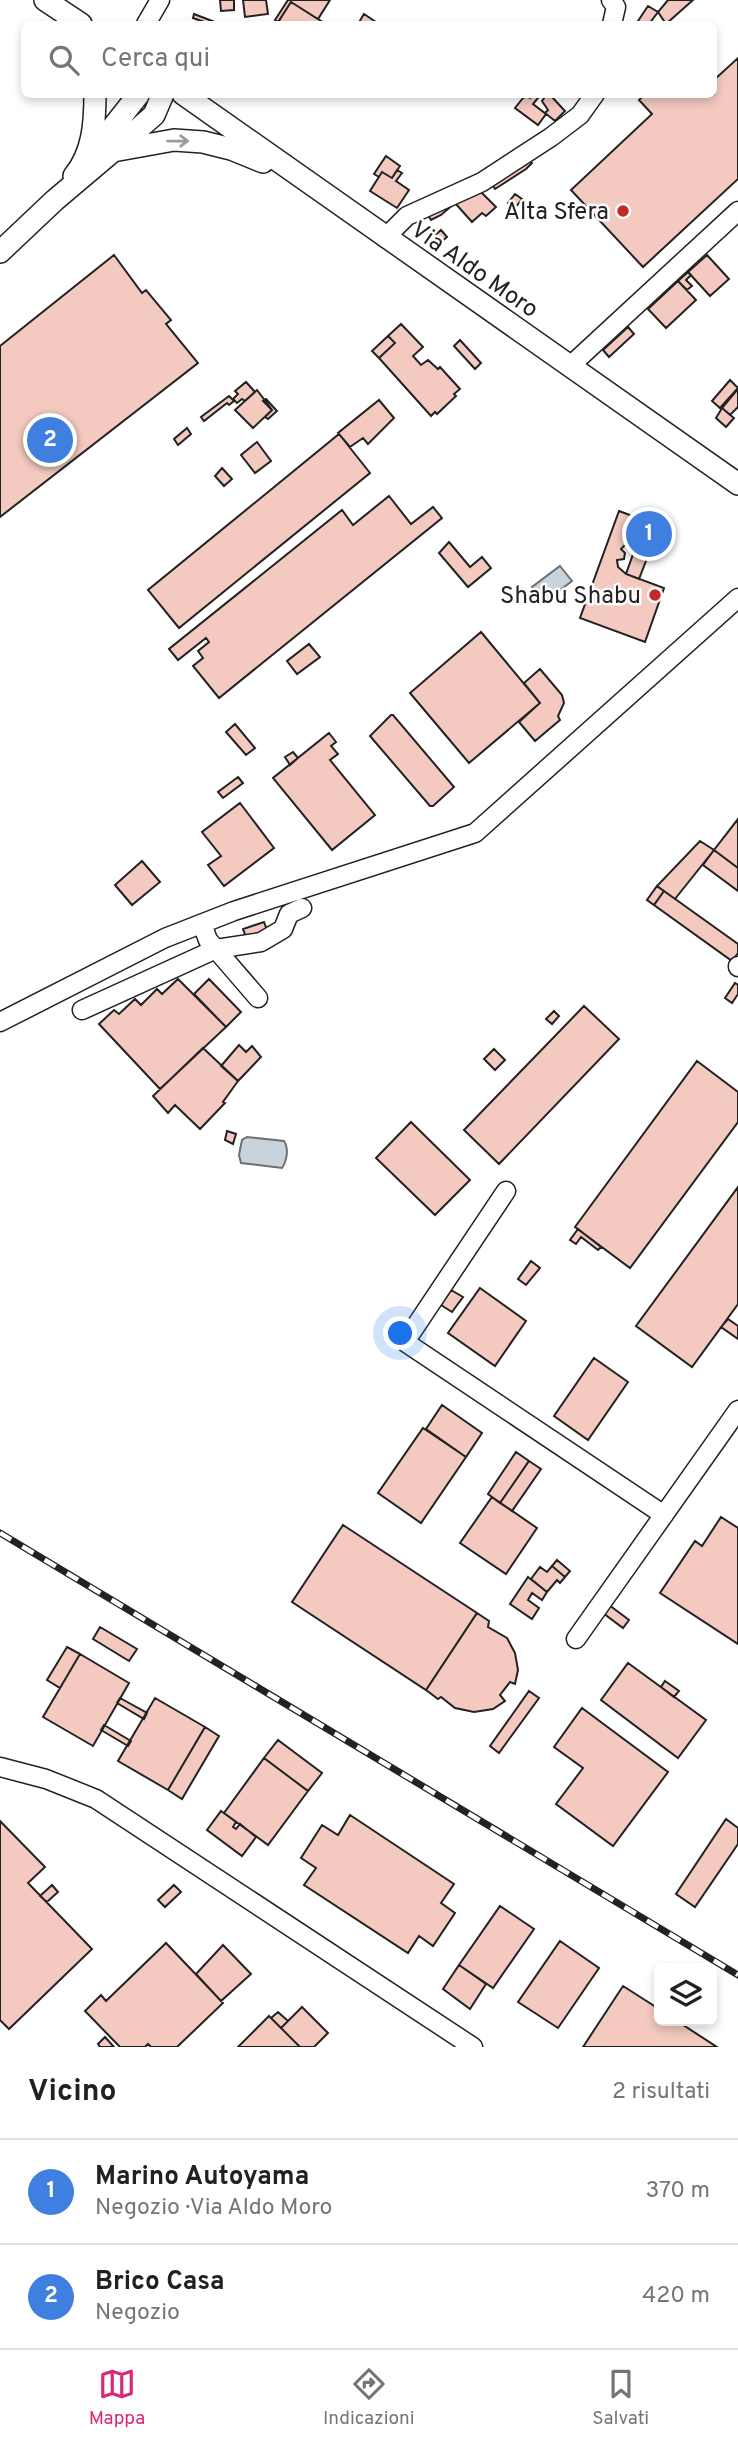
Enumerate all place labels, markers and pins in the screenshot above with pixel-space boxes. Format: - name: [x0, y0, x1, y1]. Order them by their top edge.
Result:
- place label: Alta Sfera: [504, 198, 609, 228]
- marker: Alta Sfera: [615, 203, 631, 219]
- pin: 2: [27, 414, 73, 466]
- pin: 1: [626, 508, 672, 560]
- place label: Shabu Shabu: [500, 582, 641, 612]
- marker: Shabu Shabu: [647, 587, 663, 603]

